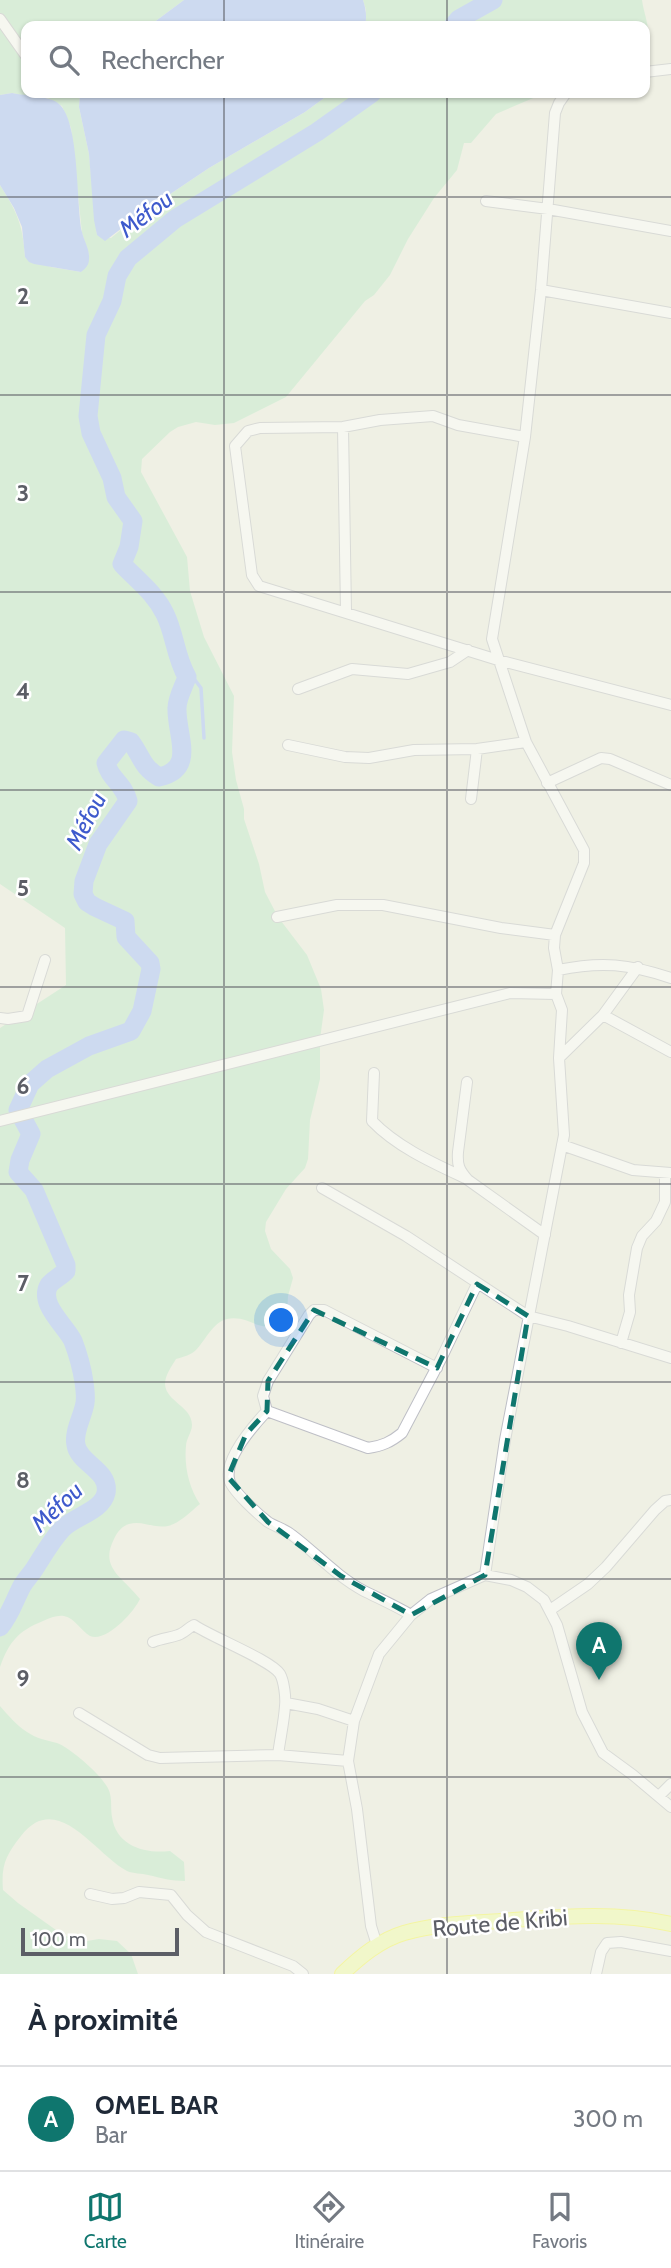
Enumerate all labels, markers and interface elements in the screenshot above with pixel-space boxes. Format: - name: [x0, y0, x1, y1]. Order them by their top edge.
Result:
- search box: [21, 21, 650, 98]
- icon: search: [45, 41, 83, 79]
- text: Rechercher: [101, 44, 224, 76]
- water label: Méfou: [112, 184, 179, 244]
- text: 2: [17, 282, 29, 310]
- text: 3: [17, 479, 29, 507]
- text: 4: [16, 677, 30, 705]
- water label: Méfou: [59, 787, 112, 855]
- text: 5: [17, 874, 29, 902]
- text: 6: [17, 1072, 29, 1100]
- text: 7: [17, 1269, 29, 1297]
- your location: [264, 1303, 298, 1337]
- text: 8: [16, 1466, 30, 1494]
- water label: Méfou: [24, 1475, 89, 1538]
- pin: A: [576, 1622, 622, 1680]
- text: 9: [17, 1664, 29, 1692]
- street label: Route de Kribi: [431, 1903, 569, 1943]
- scale bar: [21, 1925, 178, 1957]
- text: 100 m: [32, 1928, 86, 1951]
- text: À proximité: [28, 2001, 178, 2038]
- text: OMEL BAR: [95, 2089, 219, 2121]
- text: A: [44, 2105, 58, 2133]
- text: 300 m: [573, 2105, 643, 2133]
- text: Bar: [95, 2121, 127, 2149]
- tab: Carte: [84, 2188, 127, 2253]
- tab: Itinéraire: [294, 2188, 364, 2253]
- tab: Favoris: [532, 2188, 587, 2253]

